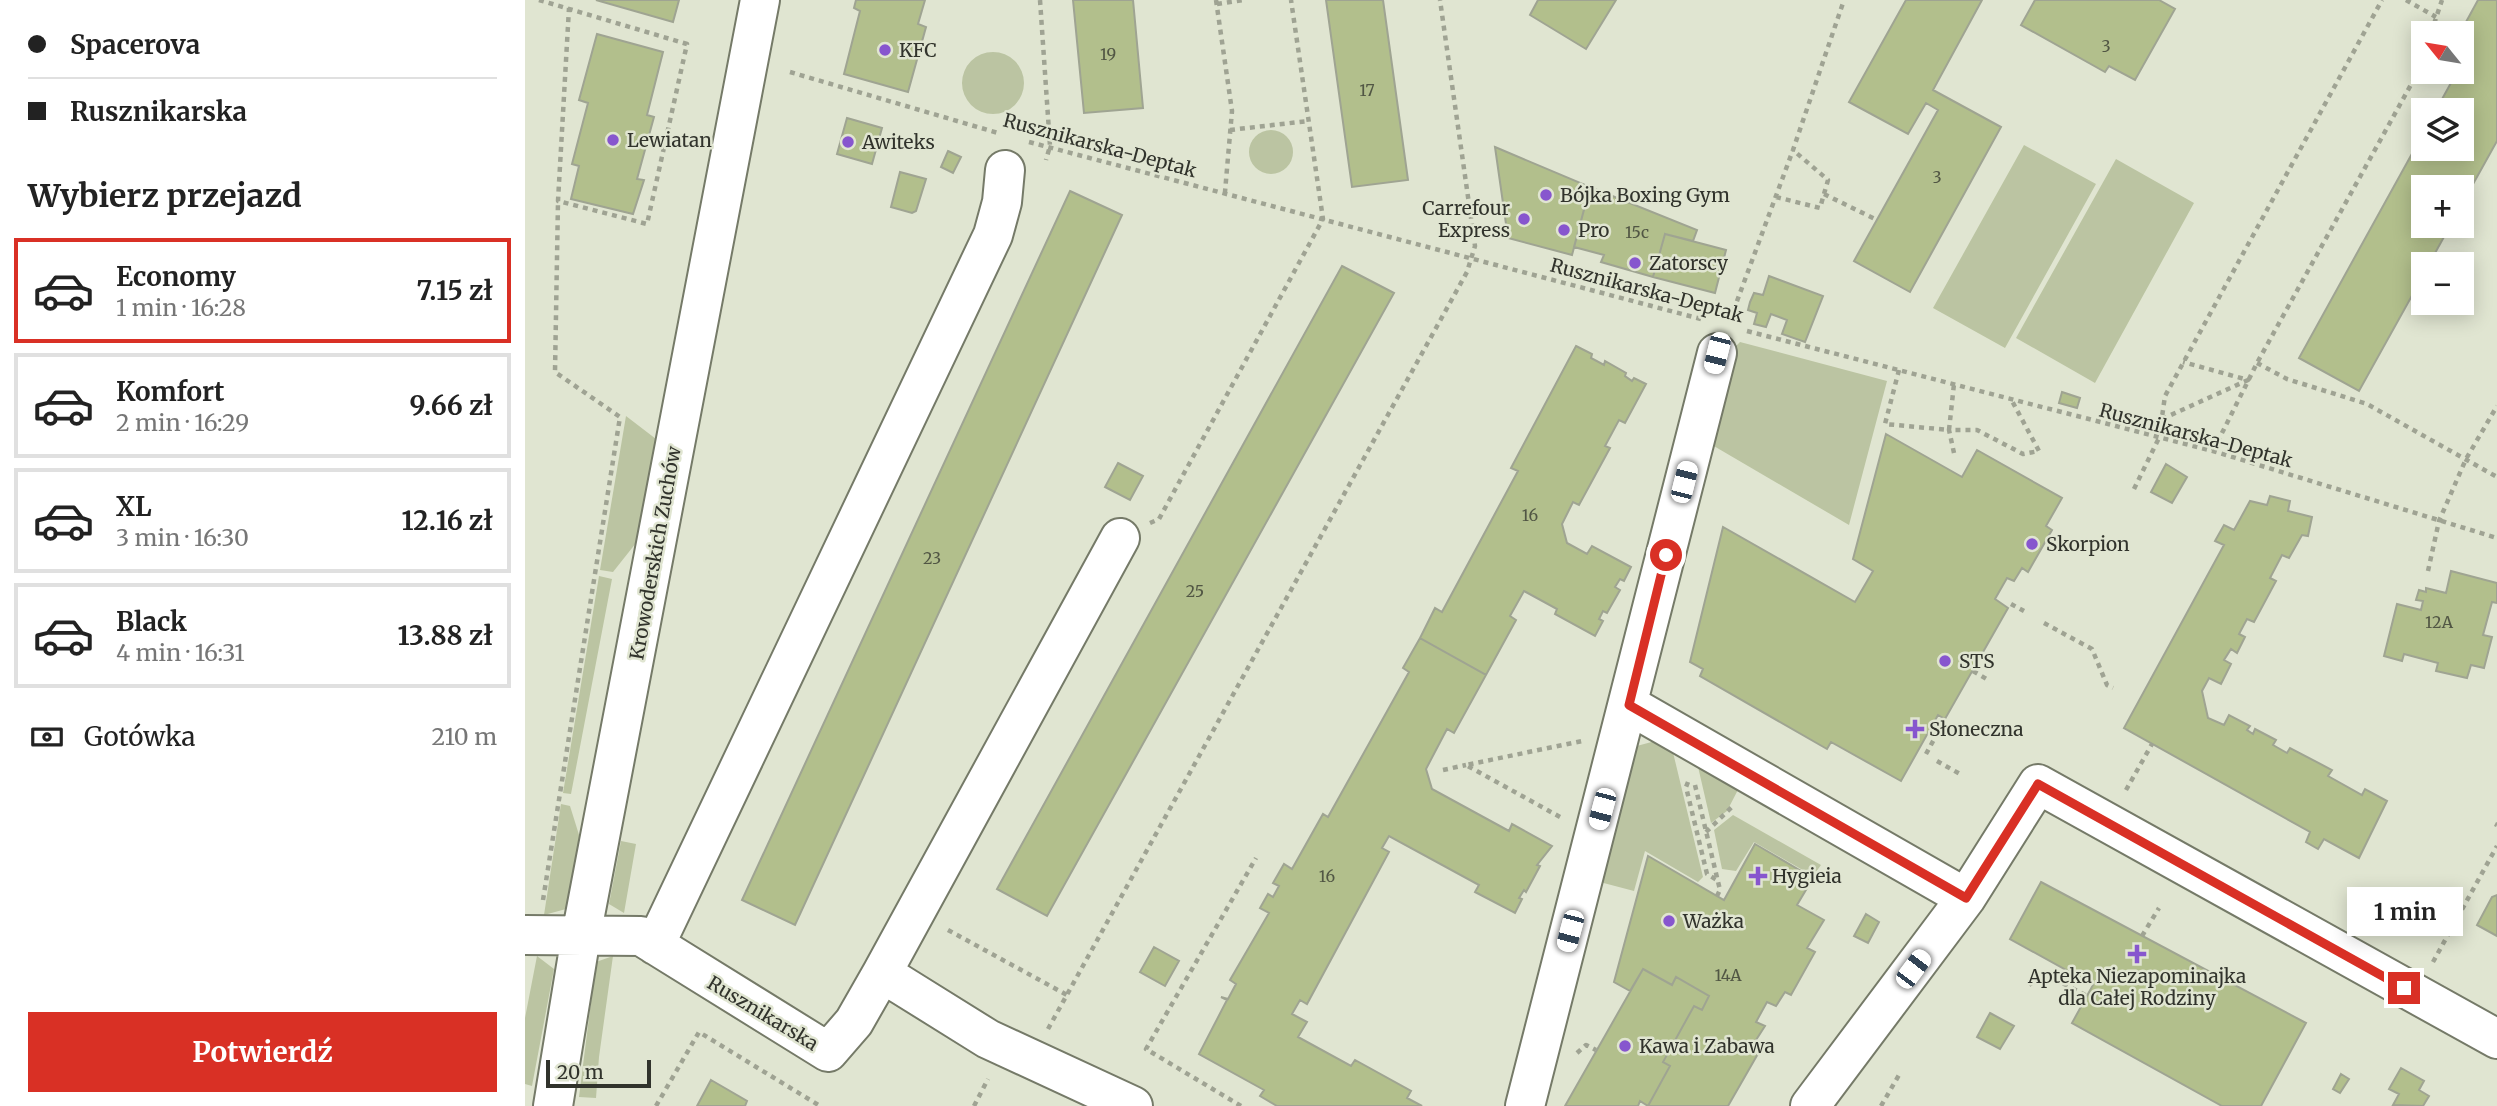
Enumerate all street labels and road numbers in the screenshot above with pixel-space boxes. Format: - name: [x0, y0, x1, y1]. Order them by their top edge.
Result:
- street label: Rusznikarska-Deptak: [1001, 108, 1199, 182]
- street label: Rusznikarska-Deptak: [1548, 253, 1746, 327]
- street label: Rusznikarska-Deptak: [2097, 398, 2295, 472]
- street label: Krowoderskich Zuchów: [624, 443, 686, 662]
- street label: Rusznikarska: [703, 971, 823, 1055]

